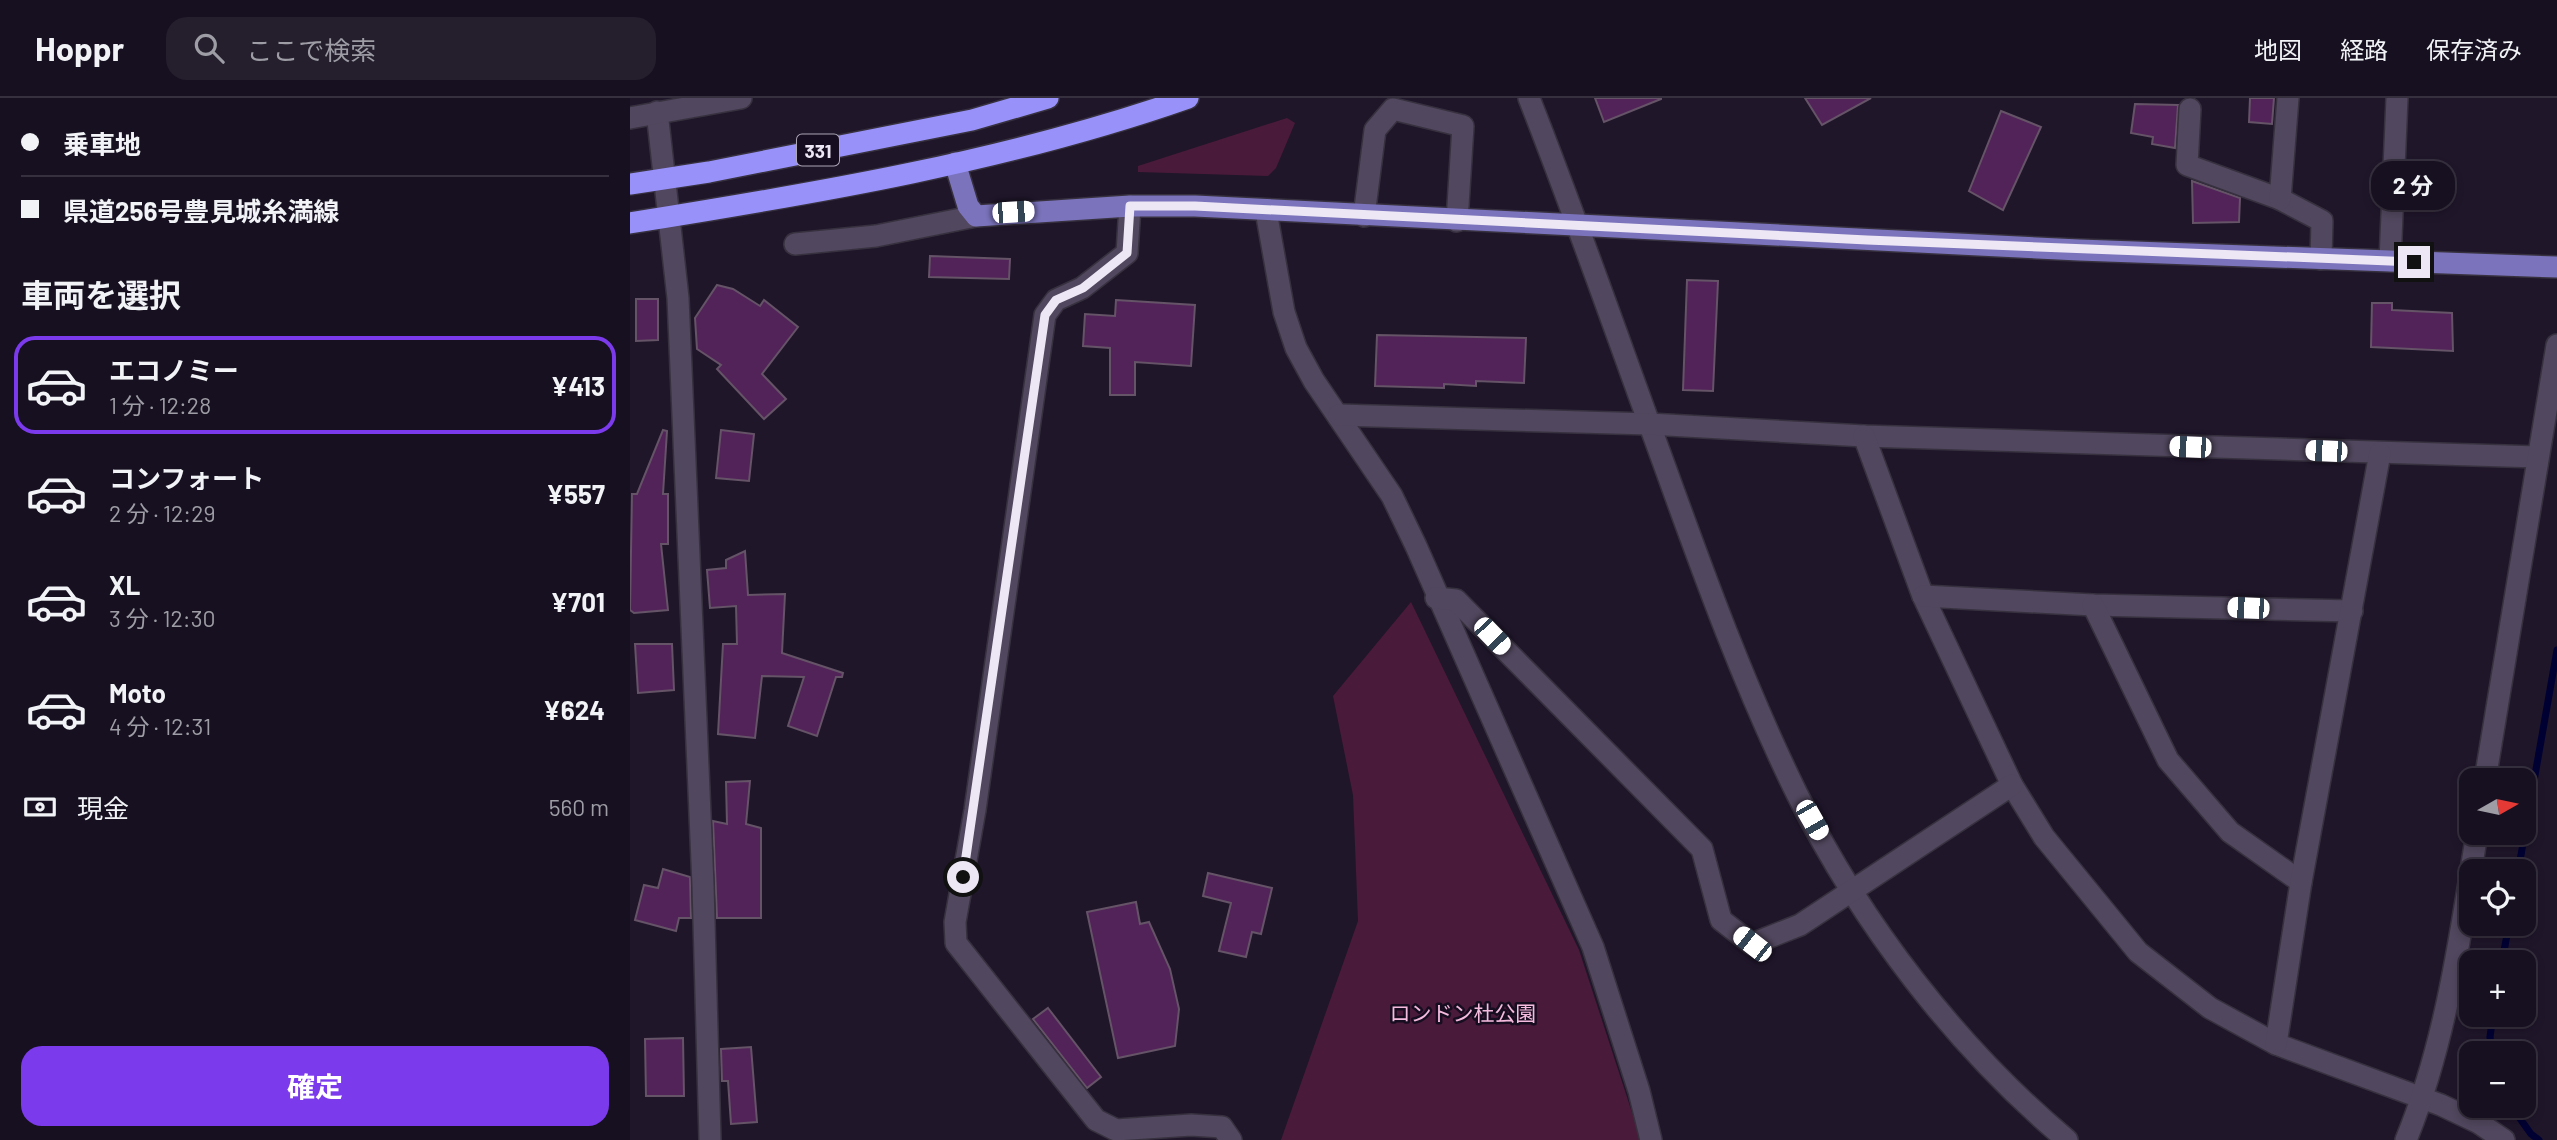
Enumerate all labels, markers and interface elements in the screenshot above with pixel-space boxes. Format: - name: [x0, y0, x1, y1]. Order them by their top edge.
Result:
- search box: [166, 17, 656, 80]
- text: Hoppr: [35, 28, 124, 68]
- icon: search: [190, 29, 228, 67]
- text: ここで検索: [246, 34, 376, 65]
- text: 地図: [2254, 35, 2302, 64]
- text: 経路: [2340, 35, 2388, 64]
- text: 保存済み: [2426, 35, 2522, 64]
- text: 乗車地: [63, 128, 141, 159]
- road number: 331: [797, 134, 839, 166]
- callout: 2 分: [2372, 160, 2456, 209]
- text: 2 分: [2393, 171, 2433, 199]
- text: 県道256号豊見城糸満線: [63, 195, 340, 226]
- car: [992, 200, 1035, 224]
- route end: [2398, 246, 2430, 278]
- text: 車両を選択: [21, 275, 181, 313]
- icon: car: [25, 354, 88, 417]
- text: エコノミー: [109, 354, 239, 385]
- text: ¥413: [551, 370, 605, 401]
- text: 1 分 · 12:28: [109, 391, 211, 419]
- car: [2169, 436, 2212, 458]
- car: [2305, 440, 2348, 462]
- icon: car: [25, 462, 88, 525]
- text: コンフォート: [109, 462, 264, 493]
- text: ¥557: [546, 478, 605, 509]
- text: 2 分 · 12:29: [109, 499, 215, 527]
- text: XL: [109, 569, 140, 600]
- icon: car: [25, 570, 88, 633]
- text: ¥701: [551, 586, 605, 617]
- car: [2227, 597, 2270, 619]
- text: 3 分 · 12:30: [109, 604, 216, 632]
- car: [1470, 614, 1515, 658]
- text: Moto: [109, 677, 166, 708]
- icon: car: [25, 678, 88, 741]
- text: ¥624: [543, 694, 605, 725]
- text: 4 分 · 12:31: [109, 712, 211, 740]
- north arrow: [2459, 768, 2536, 845]
- map controls: [2459, 768, 2536, 1118]
- icon: cash: [21, 788, 59, 826]
- text: 現金: [77, 792, 129, 823]
- text: 560 m: [549, 793, 609, 821]
- car: [1793, 797, 1832, 843]
- button: locate: [2459, 859, 2536, 936]
- route start: [947, 861, 979, 893]
- car: [1729, 923, 1776, 965]
- button: +: [2459, 950, 2536, 1027]
- park label: ロンドン杜公園: [1390, 1000, 1537, 1025]
- button: −: [2459, 1041, 2536, 1118]
- button: 確定: [21, 1046, 609, 1126]

